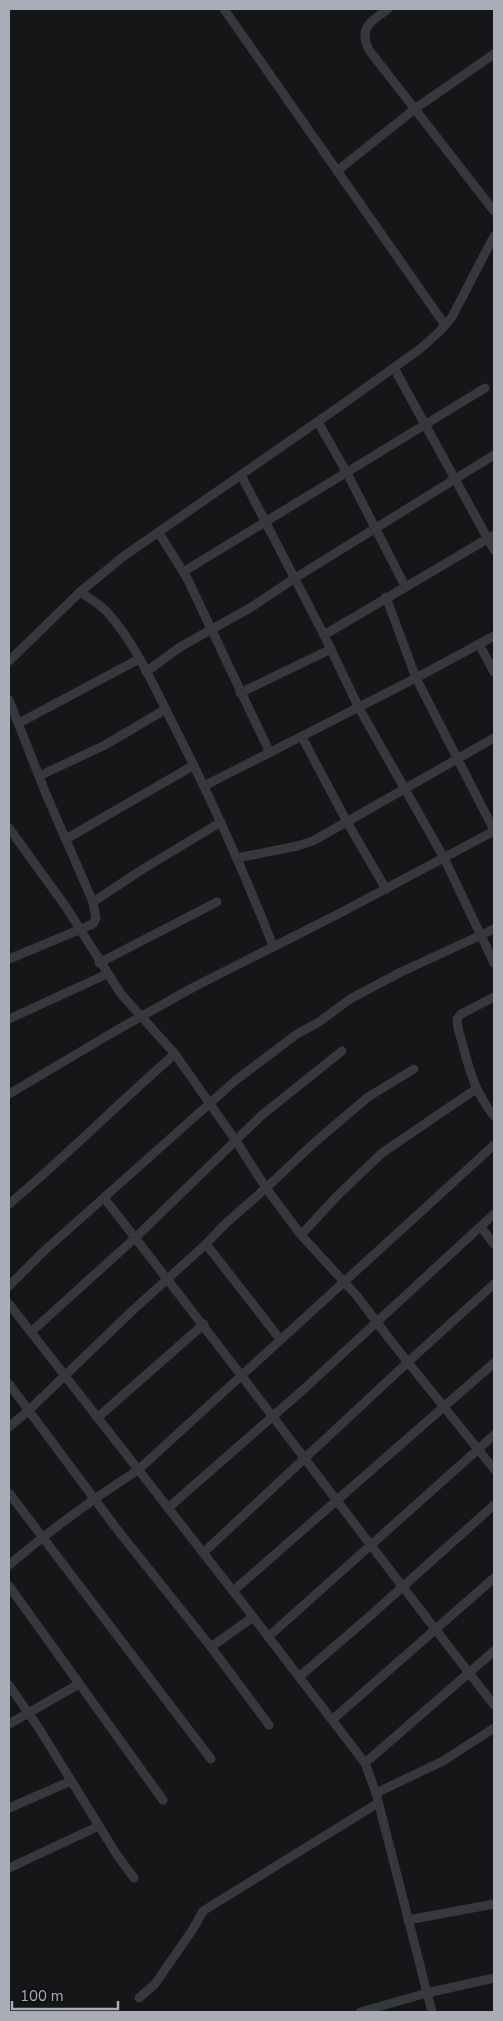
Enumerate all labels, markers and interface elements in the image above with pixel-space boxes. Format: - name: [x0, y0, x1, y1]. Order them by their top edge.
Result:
- scale bar: [12, 1978, 119, 2010]
- text: 100 m: [20, 1986, 64, 2006]

